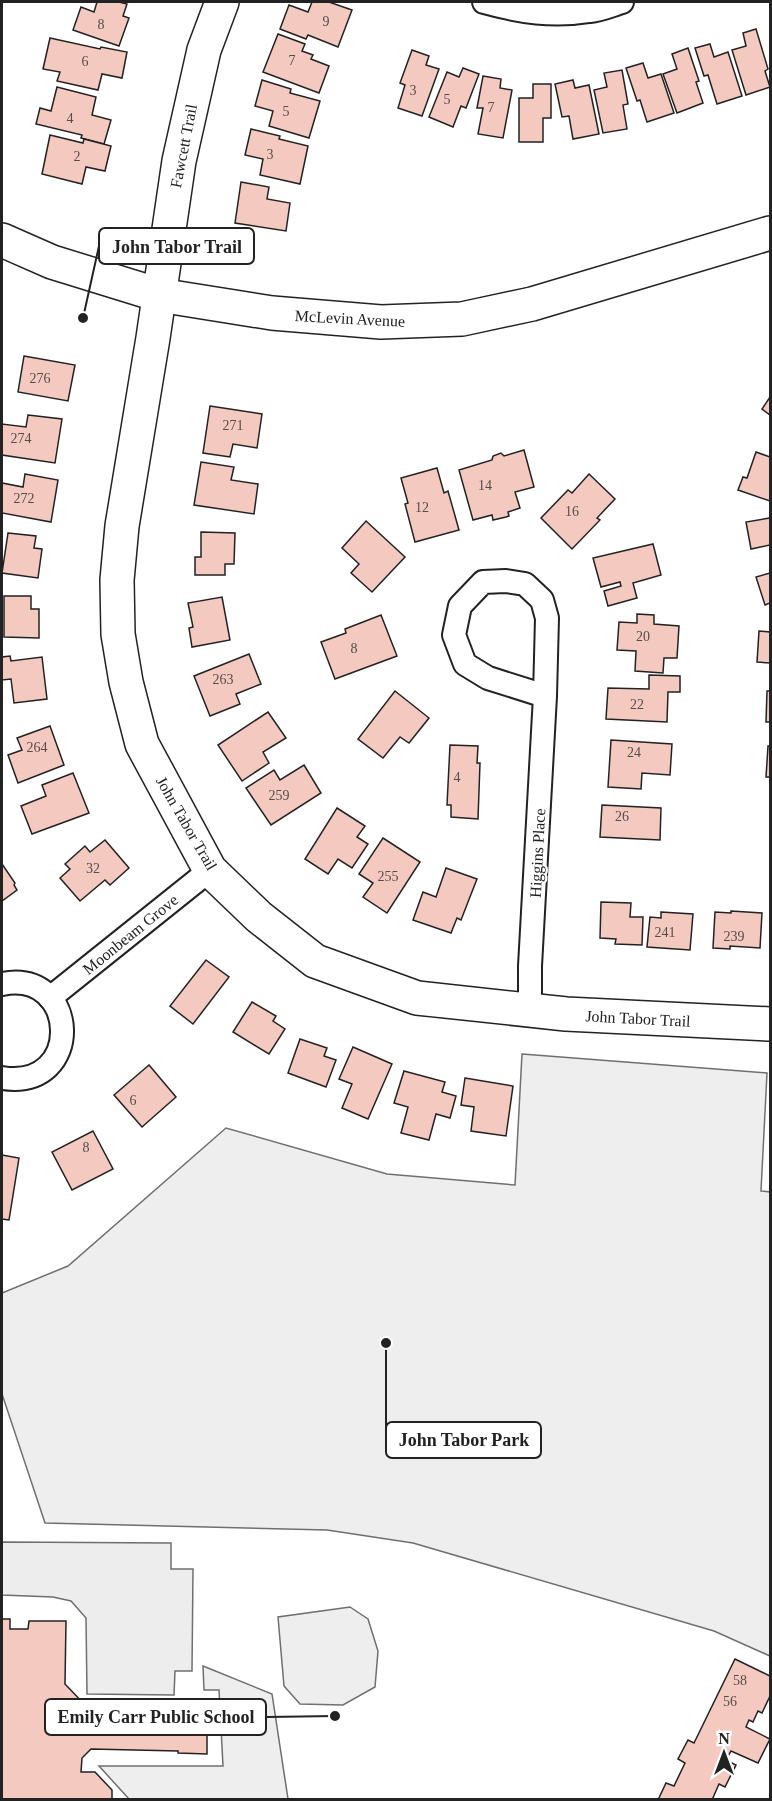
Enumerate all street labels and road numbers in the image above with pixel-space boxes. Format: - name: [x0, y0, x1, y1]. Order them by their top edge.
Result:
- street label: Fawcett Trail: [167, 102, 200, 189]
- street label: McLevin Avenue: [294, 307, 406, 330]
- street label: John Tabor Trail: [153, 773, 221, 874]
- street label: Higgins Place: [527, 808, 549, 898]
- street label: Moonbeam Grove: [80, 891, 181, 978]
- street label: John Tabor Trail: [585, 1007, 692, 1030]

